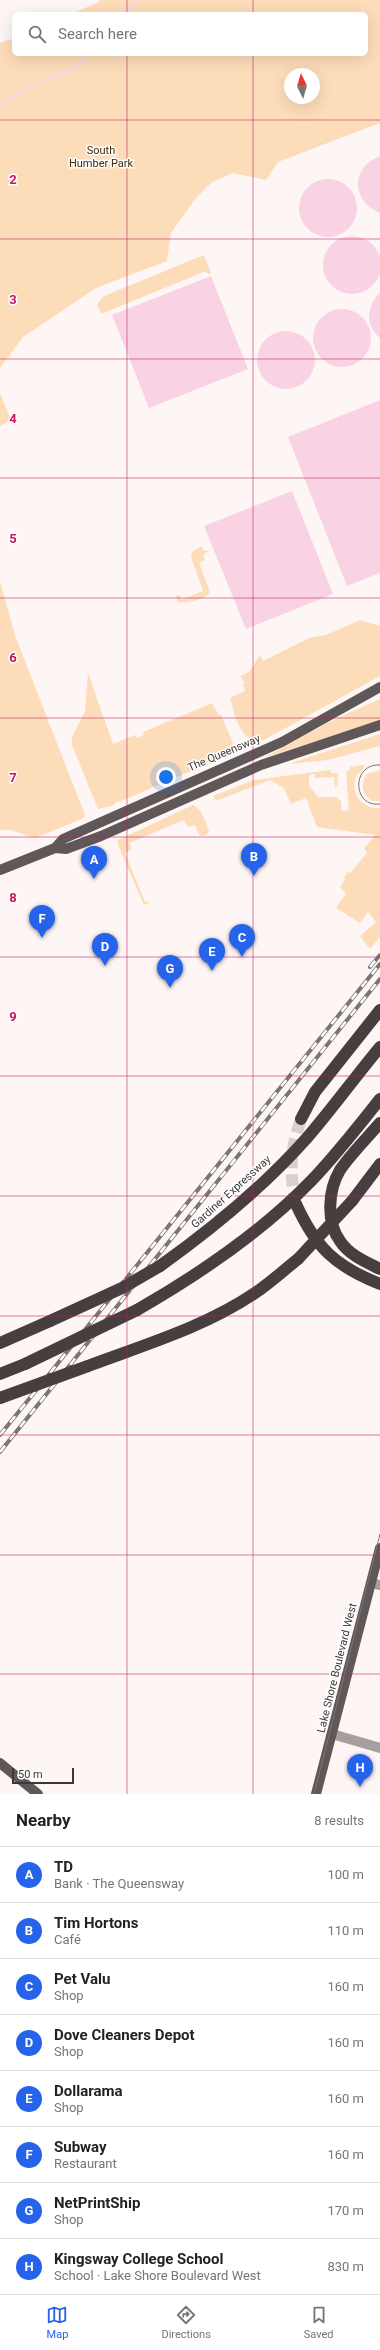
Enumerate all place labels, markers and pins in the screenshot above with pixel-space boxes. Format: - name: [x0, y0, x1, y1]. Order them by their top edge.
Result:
- pin: B: [241, 843, 267, 876]
- pin: A: [81, 846, 107, 879]
- pin: F: [29, 905, 55, 938]
- pin: C: [229, 924, 255, 957]
- pin: D: [92, 933, 118, 966]
- pin: E: [199, 938, 225, 971]
- pin: G: [157, 955, 183, 988]
- pin: H: [347, 1754, 373, 1787]

